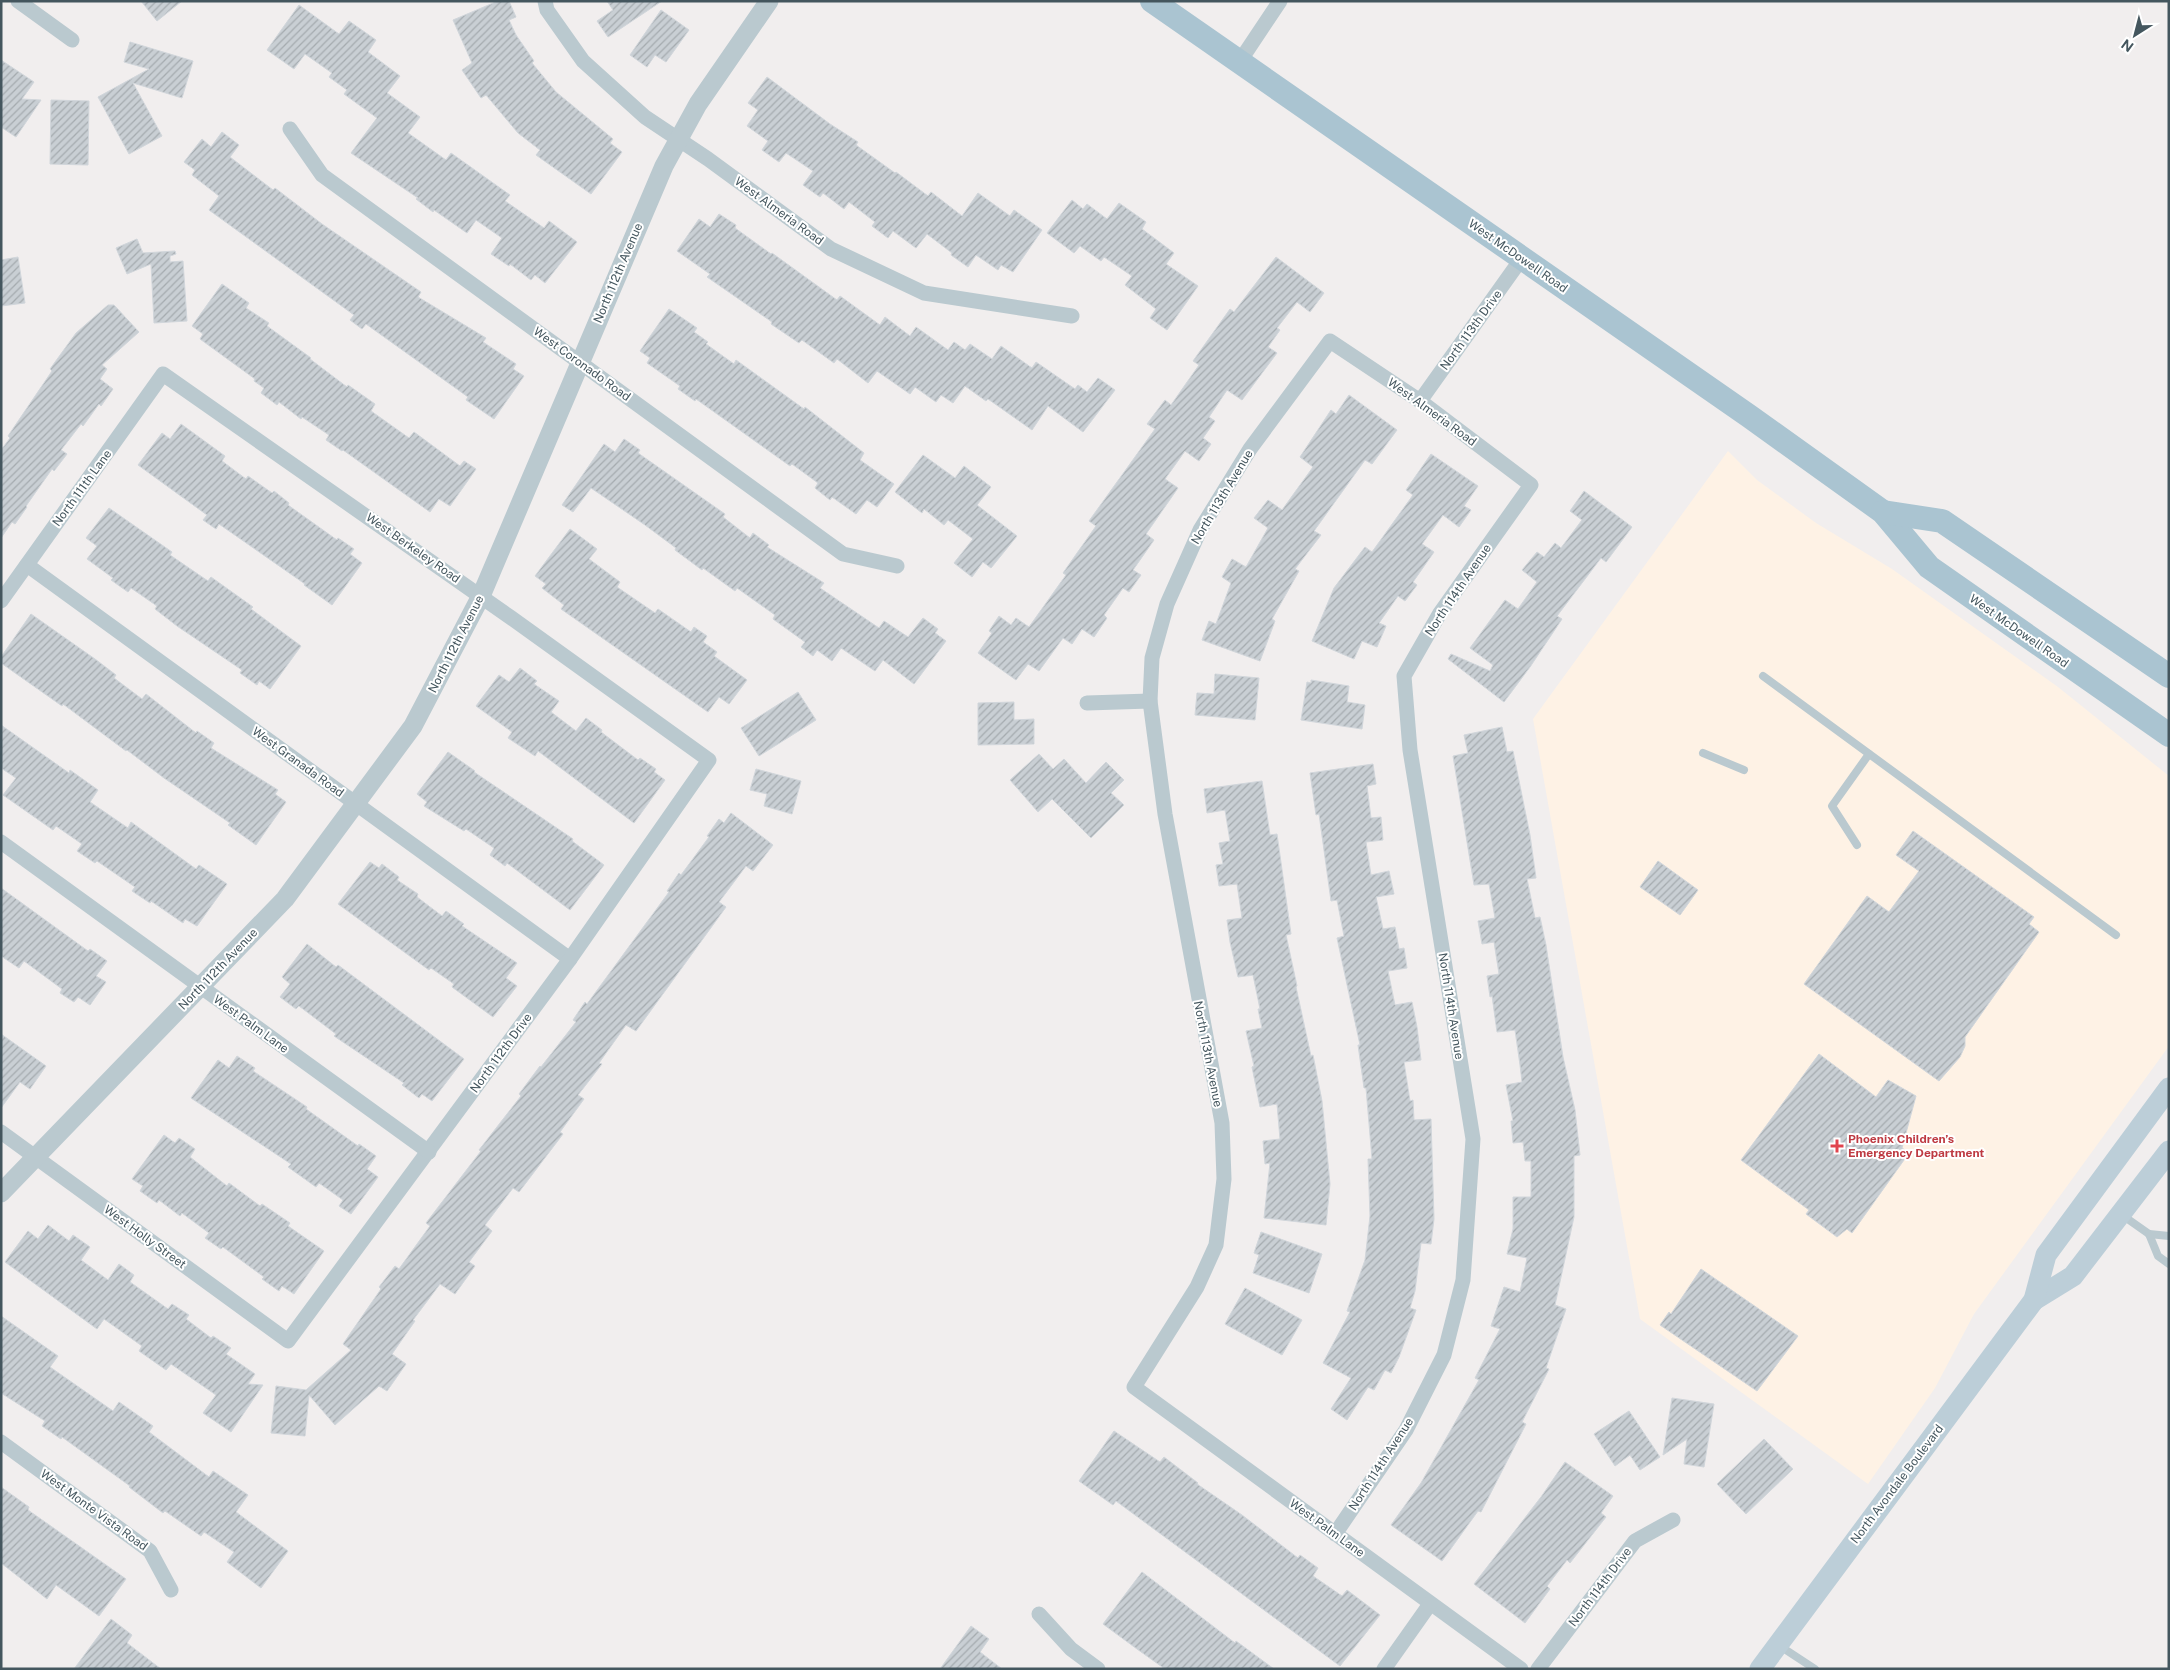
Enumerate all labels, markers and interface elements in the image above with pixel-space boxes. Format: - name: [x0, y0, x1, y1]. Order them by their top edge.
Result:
- north arrow: [2110, 10, 2160, 60]
- text: N: [2118, 36, 2136, 55]
- street label: West Almeria Road: [732, 174, 826, 248]
- street label: West McDowell Road: [1466, 217, 1570, 295]
- street label: North 112th Avenue: [591, 221, 646, 325]
- street label: North 113th Drive: [1437, 287, 1505, 373]
- street label: West Coronado Road: [531, 324, 633, 404]
- street label: West Almeria Road: [1385, 375, 1479, 449]
- street label: North 111th Lane: [50, 447, 115, 529]
- street label: North 113th Avenue: [1188, 447, 1256, 547]
- street label: West Berkeley Road: [363, 510, 463, 586]
- street label: North 114th Avenue: [1422, 541, 1494, 639]
- street label: West McDowell Road: [1967, 592, 2071, 670]
- street label: North 112th Avenue: [425, 593, 487, 695]
- street label: West Granada Road: [249, 724, 347, 800]
- street label: North 112th Avenue: [176, 925, 260, 1012]
- street label: North 114th Avenue: [1436, 952, 1466, 1061]
- street label: West Palm Lane: [211, 992, 291, 1056]
- street label: North 113th Avenue: [1191, 1000, 1225, 1108]
- street label: North 112th Drive: [467, 1010, 535, 1096]
- place label: Phoenix Children’s Emergency Department: [1848, 1132, 1984, 1160]
- marker: Phoenix Children’s Emergency Department: [1830, 1139, 1844, 1153]
- street label: West Holly Street: [101, 1202, 189, 1272]
- street label: North 114th Avenue: [1346, 1415, 1416, 1513]
- street label: North Avondale Boulevard: [1848, 1422, 1946, 1546]
- street label: West Monte Vista Road: [38, 1467, 150, 1553]
- street label: West Palm Lane: [1287, 1496, 1367, 1560]
- street label: North 114th Drive: [1566, 1545, 1634, 1629]

